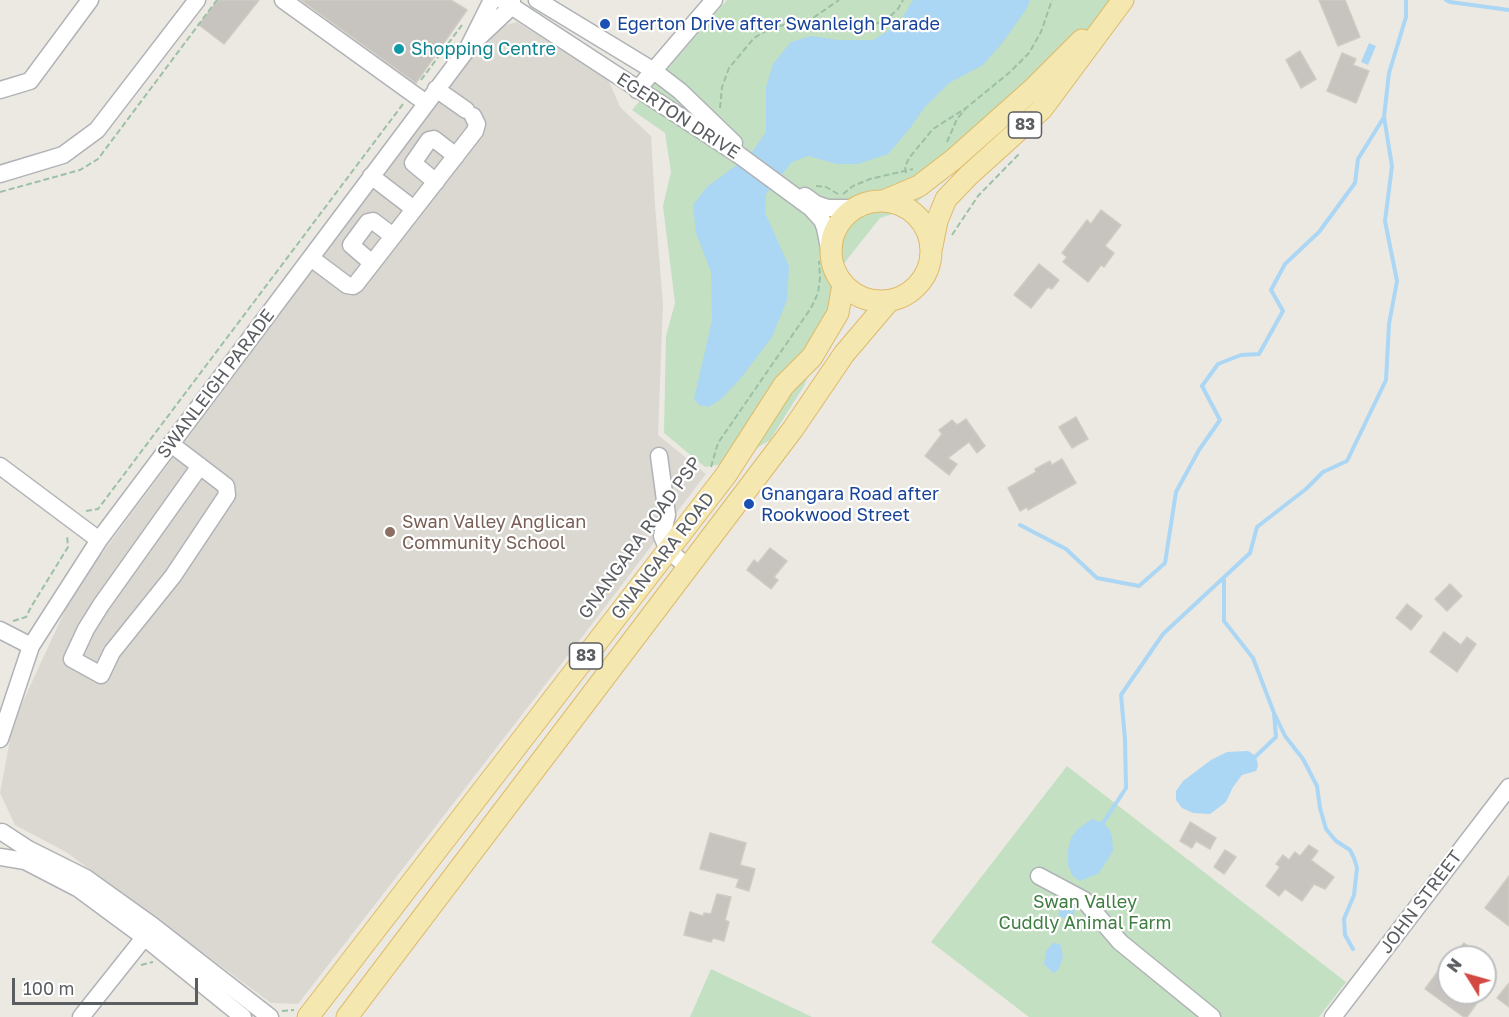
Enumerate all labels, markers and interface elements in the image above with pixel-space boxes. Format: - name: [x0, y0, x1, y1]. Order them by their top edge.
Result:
- place label: Egerton Drive after Swanleigh Parade: [617, 13, 940, 35]
- marker: Egerton Drive after Swanleigh Parade: [598, 17, 612, 31]
- place label: Shopping Centre: [411, 38, 556, 60]
- marker: Shopping Centre: [392, 42, 406, 56]
- street label: EGERTON DRIVE: [612, 68, 744, 164]
- road number: 83: [1008, 112, 1042, 138]
- street label: SWANLEIGH PARADE: [153, 305, 279, 463]
- street label: GNANGARA ROAD PSP: [574, 453, 706, 623]
- place label: Gnangara Road after Rookwood Street: [761, 483, 939, 526]
- street label: GNANGARA ROAD: [607, 488, 719, 624]
- marker: Gnangara Road after Rookwood Street: [742, 497, 756, 511]
- place label: Swan Valley Anglican Community School: [402, 511, 586, 554]
- marker: Swan Valley Anglican Community School: [383, 525, 397, 539]
- road number: 83: [570, 643, 602, 669]
- street label: JOHN STREET: [1375, 846, 1467, 958]
- park label: Swan Valley Cuddly Animal Farm: [998, 891, 1172, 934]
- north arrow: [1437, 945, 1497, 1005]
- text: N: [1443, 954, 1466, 976]
- scale bar: [15, 966, 201, 1004]
- text: 100 m: [23, 977, 74, 999]

